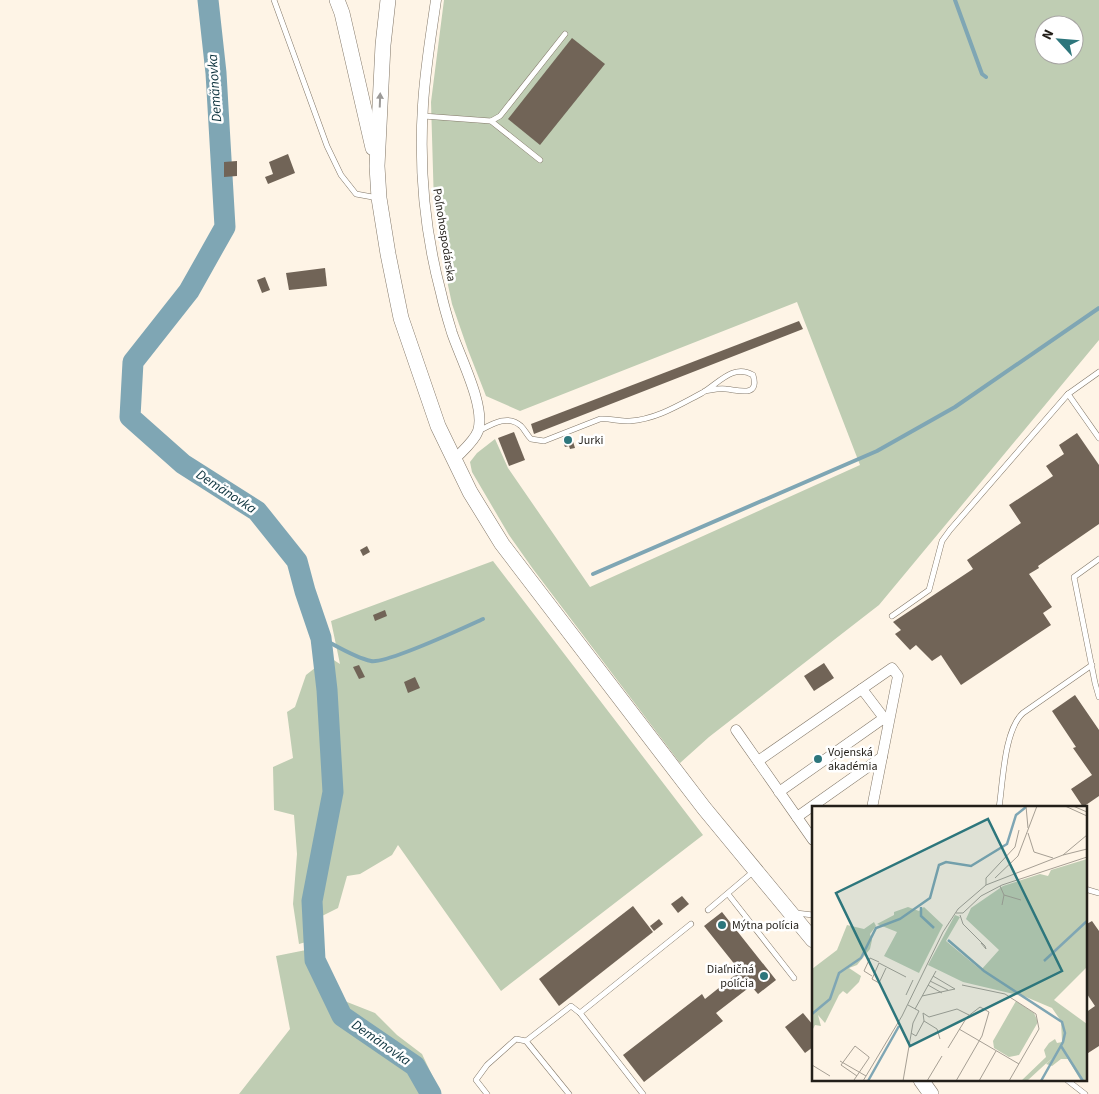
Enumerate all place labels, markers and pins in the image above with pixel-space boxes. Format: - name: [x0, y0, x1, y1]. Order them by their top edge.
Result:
- place label: Jurki: [578, 432, 603, 449]
- marker: Jurki: [562, 434, 574, 446]
- place label: Vojenská akadémia: [828, 744, 877, 775]
- marker: Vojenská akadémia: [812, 753, 824, 765]
- place label: Mýtna polícia: [732, 917, 799, 934]
- marker: Mýtna polícia: [716, 919, 728, 931]
- place label: Diaľničná polícia: [707, 961, 754, 992]
- marker: Diaľničná polícia: [758, 970, 770, 982]

